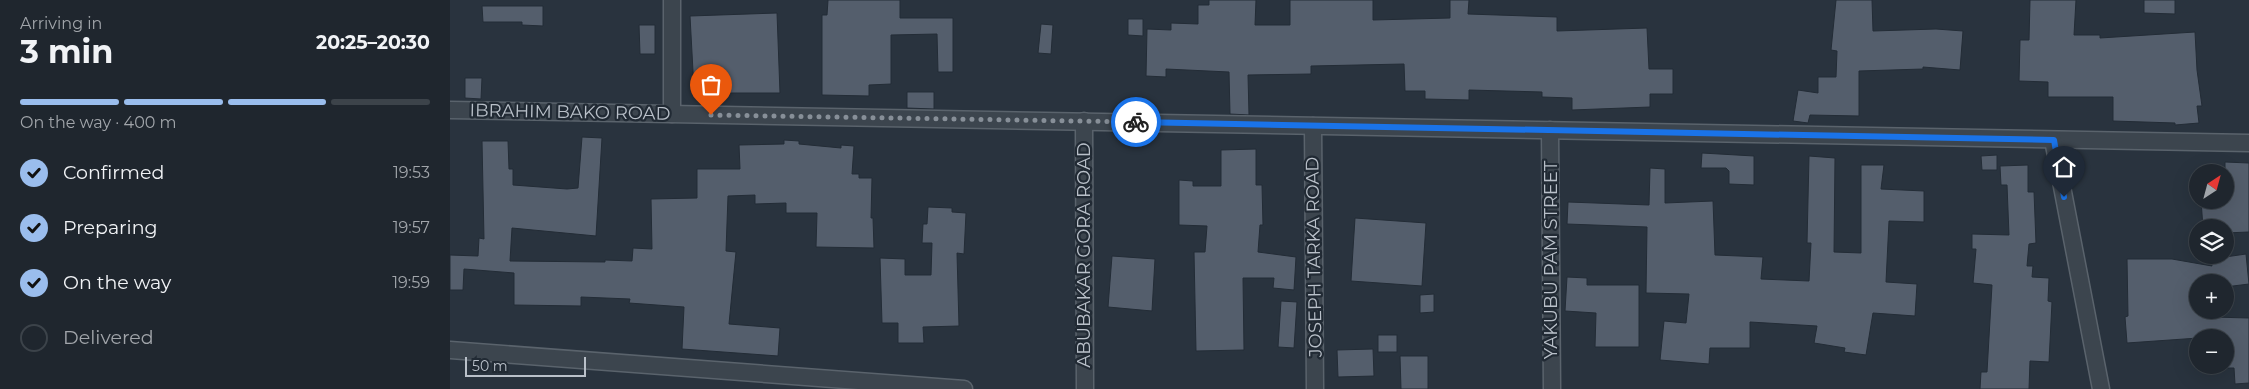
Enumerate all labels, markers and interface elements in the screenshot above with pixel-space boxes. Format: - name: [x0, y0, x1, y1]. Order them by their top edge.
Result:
- text: Arriving in: [20, 14, 102, 33]
- text: 20:25–20:30: [316, 31, 430, 54]
- text: 3 min: [20, 32, 113, 71]
- pin: [690, 64, 732, 115]
- icon: bag: [697, 71, 725, 99]
- courier: [1111, 97, 1161, 147]
- street label: IBRAHIM BAKO ROAD: [469, 99, 671, 125]
- icon: bike: [1122, 108, 1150, 136]
- text: On the way · 400 m: [20, 113, 177, 132]
- street label: ABUBAKAR GORA ROAD: [1073, 142, 1095, 368]
- pin: [2043, 146, 2085, 197]
- icon: home: [2050, 153, 2078, 181]
- street label: JOSEPH TARKA ROAD: [1301, 157, 1327, 358]
- icon: check: [20, 159, 48, 187]
- street label: YAKUBU PAM STREET: [1540, 160, 1562, 359]
- text: Confirmed: [63, 161, 164, 184]
- text: 19:53: [393, 163, 430, 182]
- north arrow: [2189, 164, 2234, 209]
- map controls: [2189, 164, 2234, 374]
- icon: check: [20, 214, 48, 242]
- text: Preparing: [63, 216, 158, 239]
- text: 19:57: [393, 218, 430, 237]
- button: layers: [2189, 219, 2234, 264]
- icon: check: [20, 269, 48, 297]
- text: On the way: [63, 271, 171, 294]
- text: 19:59: [392, 273, 430, 292]
- button: +: [2189, 274, 2234, 319]
- text: Delivered: [63, 326, 154, 349]
- button: −: [2189, 329, 2234, 374]
- scale bar: [465, 354, 586, 377]
- text: 50 m: [472, 357, 508, 375]

